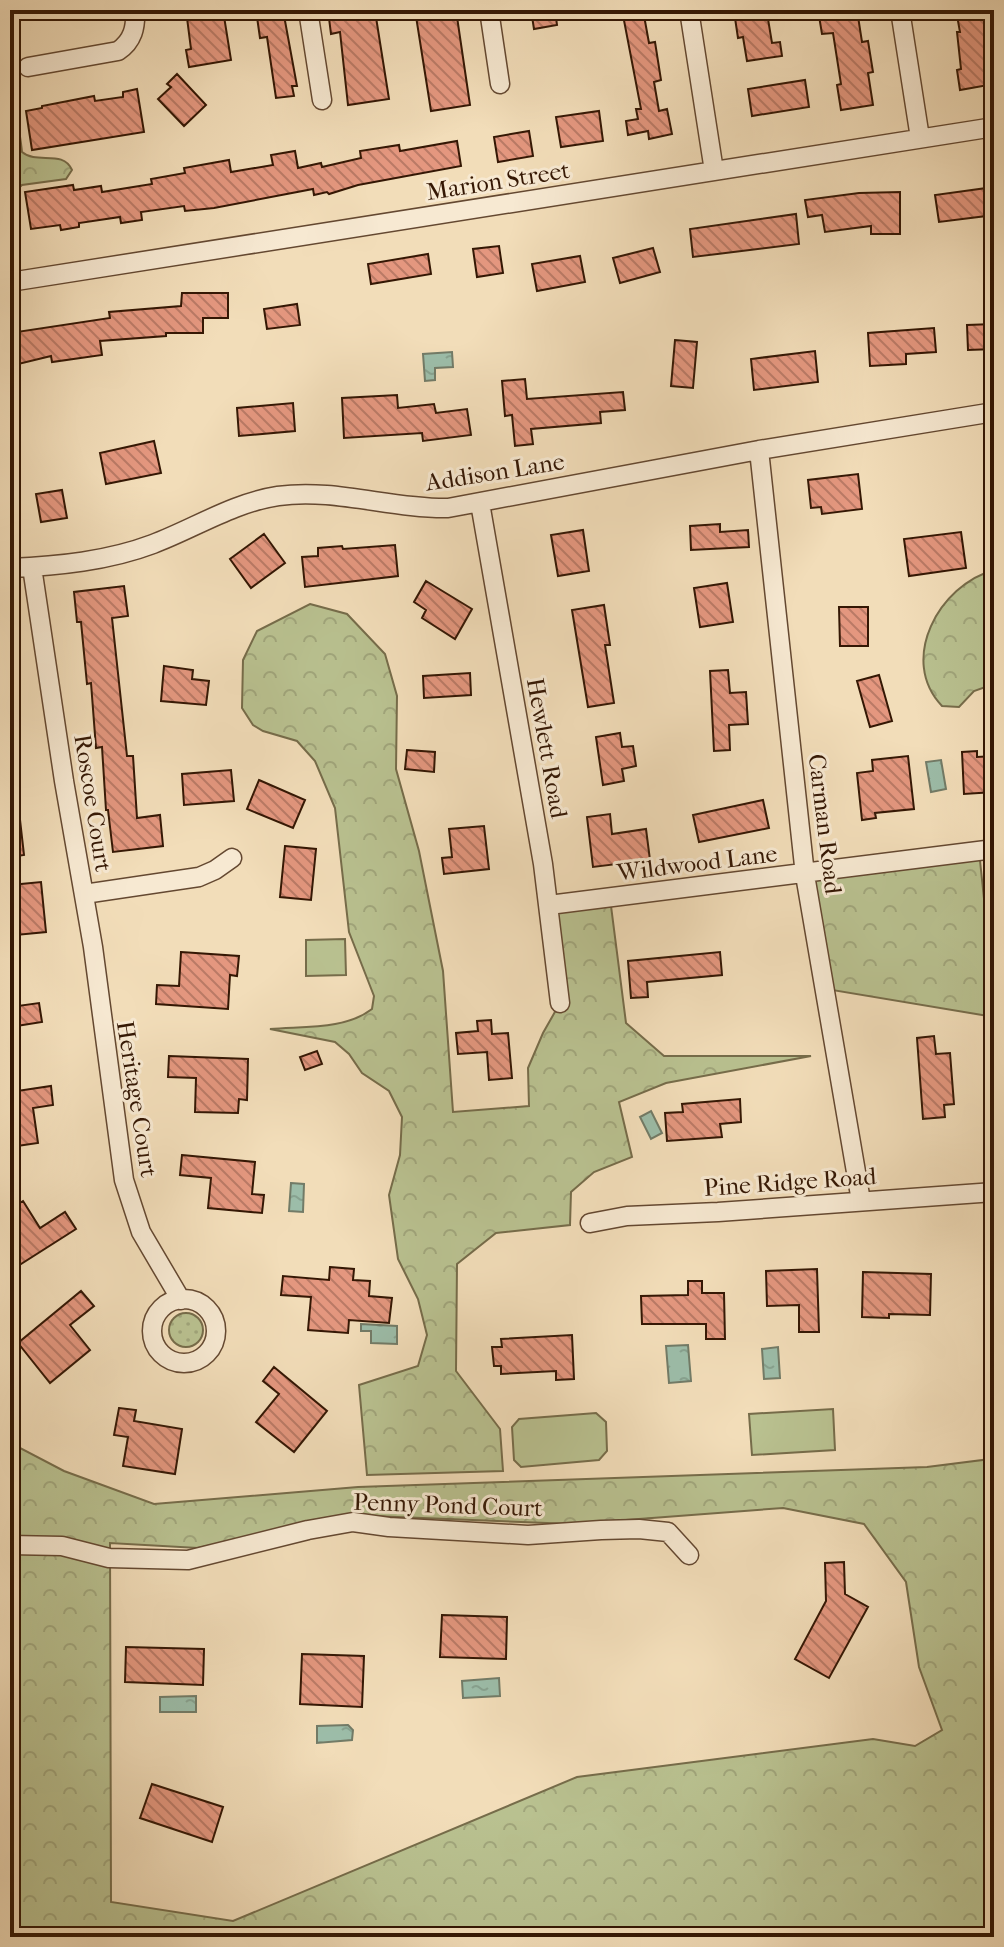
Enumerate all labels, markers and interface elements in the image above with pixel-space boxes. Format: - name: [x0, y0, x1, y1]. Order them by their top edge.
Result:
- street label: Marion Street: [424, 156, 572, 206]
- street label: Addison Lane: [423, 447, 566, 497]
- street label: Hewlett Road: [521, 676, 573, 821]
- street label: Roscoe Court: [68, 732, 118, 874]
- street label: Carman Road: [803, 752, 848, 897]
- street label: Wildwood Lane: [614, 839, 779, 887]
- street label: Heritage Court: [111, 1019, 163, 1180]
- street label: Pine Ridge Road: [703, 1162, 878, 1202]
- street label: Penny Pond Court: [353, 1488, 544, 1522]

